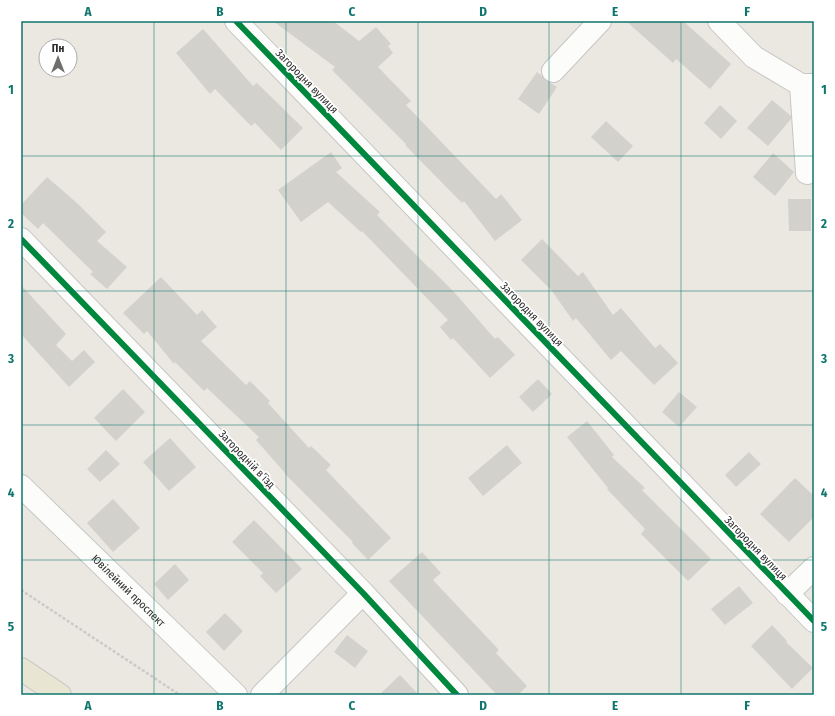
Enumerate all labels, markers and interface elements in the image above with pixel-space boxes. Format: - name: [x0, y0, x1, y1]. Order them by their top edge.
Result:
- text: A: [83, 4, 92, 19]
- text: B: [216, 4, 224, 19]
- text: C: [349, 4, 356, 19]
- text: D: [479, 4, 487, 19]
- text: E: [612, 4, 618, 19]
- text: F: [744, 4, 750, 19]
- north arrow: [38, 38, 78, 78]
- text: Пн: [52, 42, 64, 55]
- street label: Загородня вулиця: [273, 46, 341, 116]
- text: 1: [8, 82, 14, 97]
- text: 1: [821, 82, 827, 97]
- text: 2: [7, 216, 14, 231]
- text: 2: [820, 216, 827, 231]
- street label: Загородня вулиця: [498, 279, 566, 349]
- text: 3: [7, 351, 14, 366]
- text: 3: [820, 351, 827, 366]
- street label: Загородній вʼїзд: [216, 428, 278, 491]
- text: 4: [8, 485, 15, 500]
- text: 4: [821, 485, 828, 500]
- street label: Загородня вулиця: [722, 513, 790, 583]
- street label: Ювілейний проспект: [89, 552, 168, 630]
- text: 5: [8, 619, 14, 634]
- text: 5: [821, 619, 827, 634]
- text: A: [83, 698, 92, 713]
- text: B: [216, 698, 224, 713]
- text: C: [349, 698, 356, 713]
- text: D: [479, 698, 487, 713]
- text: E: [612, 698, 618, 713]
- text: F: [744, 698, 750, 713]

